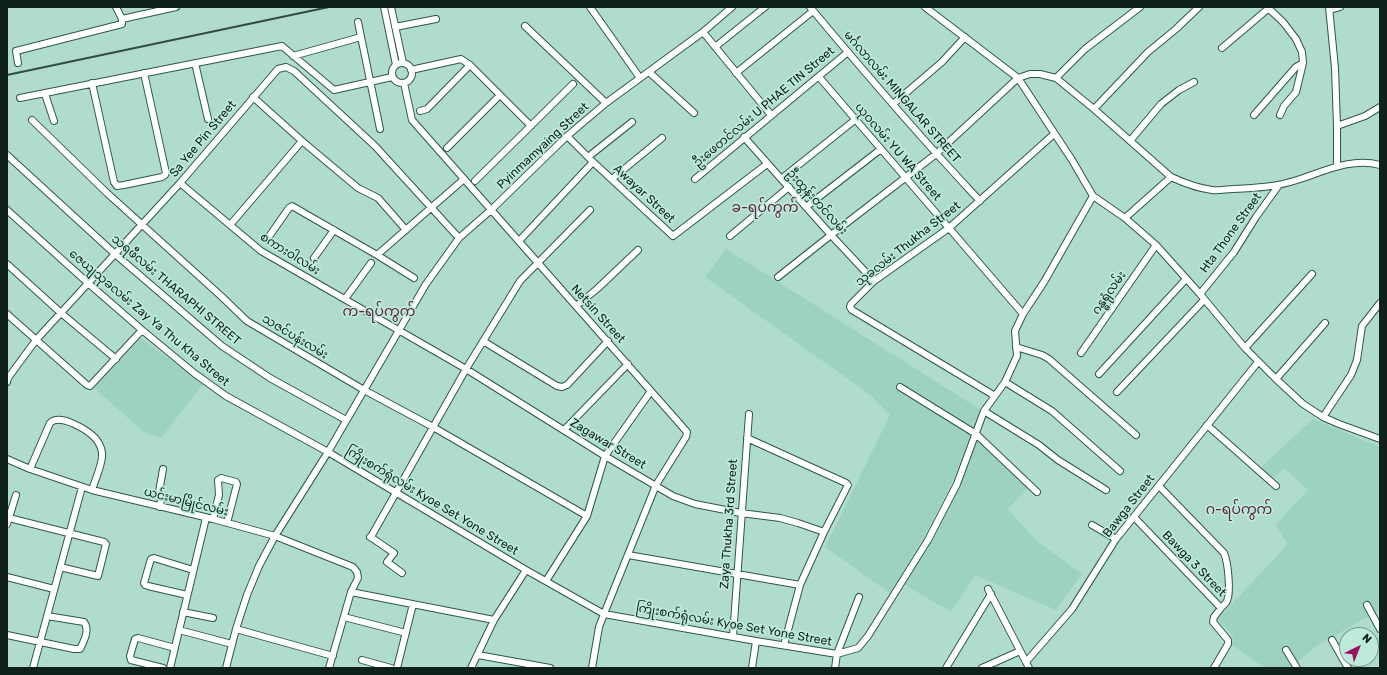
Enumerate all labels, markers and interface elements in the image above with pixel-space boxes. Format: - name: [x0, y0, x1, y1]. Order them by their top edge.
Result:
- street label: မင်္ဂလာလမ်း MINGALAR STREET: [841, 28, 963, 166]
- street label: ဦးဖေတင်လမ်း U PHAE TIN Street: [691, 44, 837, 170]
- street label: Sa Yee Pin Street: [167, 98, 239, 180]
- street label: Pyinmamyaing Street: [494, 100, 592, 192]
- street label: ယုဝလမ်း YU WA Street: [852, 100, 944, 204]
- street label: Awayar Street: [610, 162, 678, 226]
- street label: ဦးထွန်းတင်လမ်း: [784, 166, 850, 238]
- street label: Hta Thone Street: [1197, 190, 1265, 276]
- street label: သုခလမ်း Thukha Street: [853, 199, 963, 289]
- district label: ခ-ရပ်ကွက်: [732, 200, 798, 216]
- street label: စကားဝါလမ်း: [257, 230, 323, 278]
- street label: သရဖီလမ်း THARAPHI STREET: [108, 232, 244, 348]
- street label: ဇေယျသုခလမ်း Zay Ya Thu Kha Street: [66, 247, 232, 389]
- street label: ဂန္ဓရုံလမ်း: [1089, 269, 1129, 317]
- street label: Netsin Street: [568, 282, 628, 346]
- district label: က-ရပ်ကွက်: [342, 304, 416, 320]
- street label: သဇင်ပန်းလမ်း: [259, 312, 331, 362]
- street label: Zagawar Street: [568, 416, 648, 472]
- street label: ကြိုးစက်ရုံလမ်း Kyoe Set Yone Street: [343, 444, 521, 558]
- street label: Zaya Thukha 3rd Street: [717, 458, 741, 590]
- street label: Bawga Street: [1100, 472, 1158, 540]
- street label: ယင်းမာမြိုင်လမ်း: [142, 485, 230, 519]
- district label: ဂ-ရပ်ကွက်: [1206, 502, 1272, 518]
- street label: Bawga 3 Street: [1159, 528, 1229, 600]
- street label: ကြိုးစက်ရုံလမ်း Kyoe Set Yone Street: [635, 601, 833, 649]
- north arrow: [1339, 627, 1379, 667]
- text: N: [1360, 631, 1374, 646]

